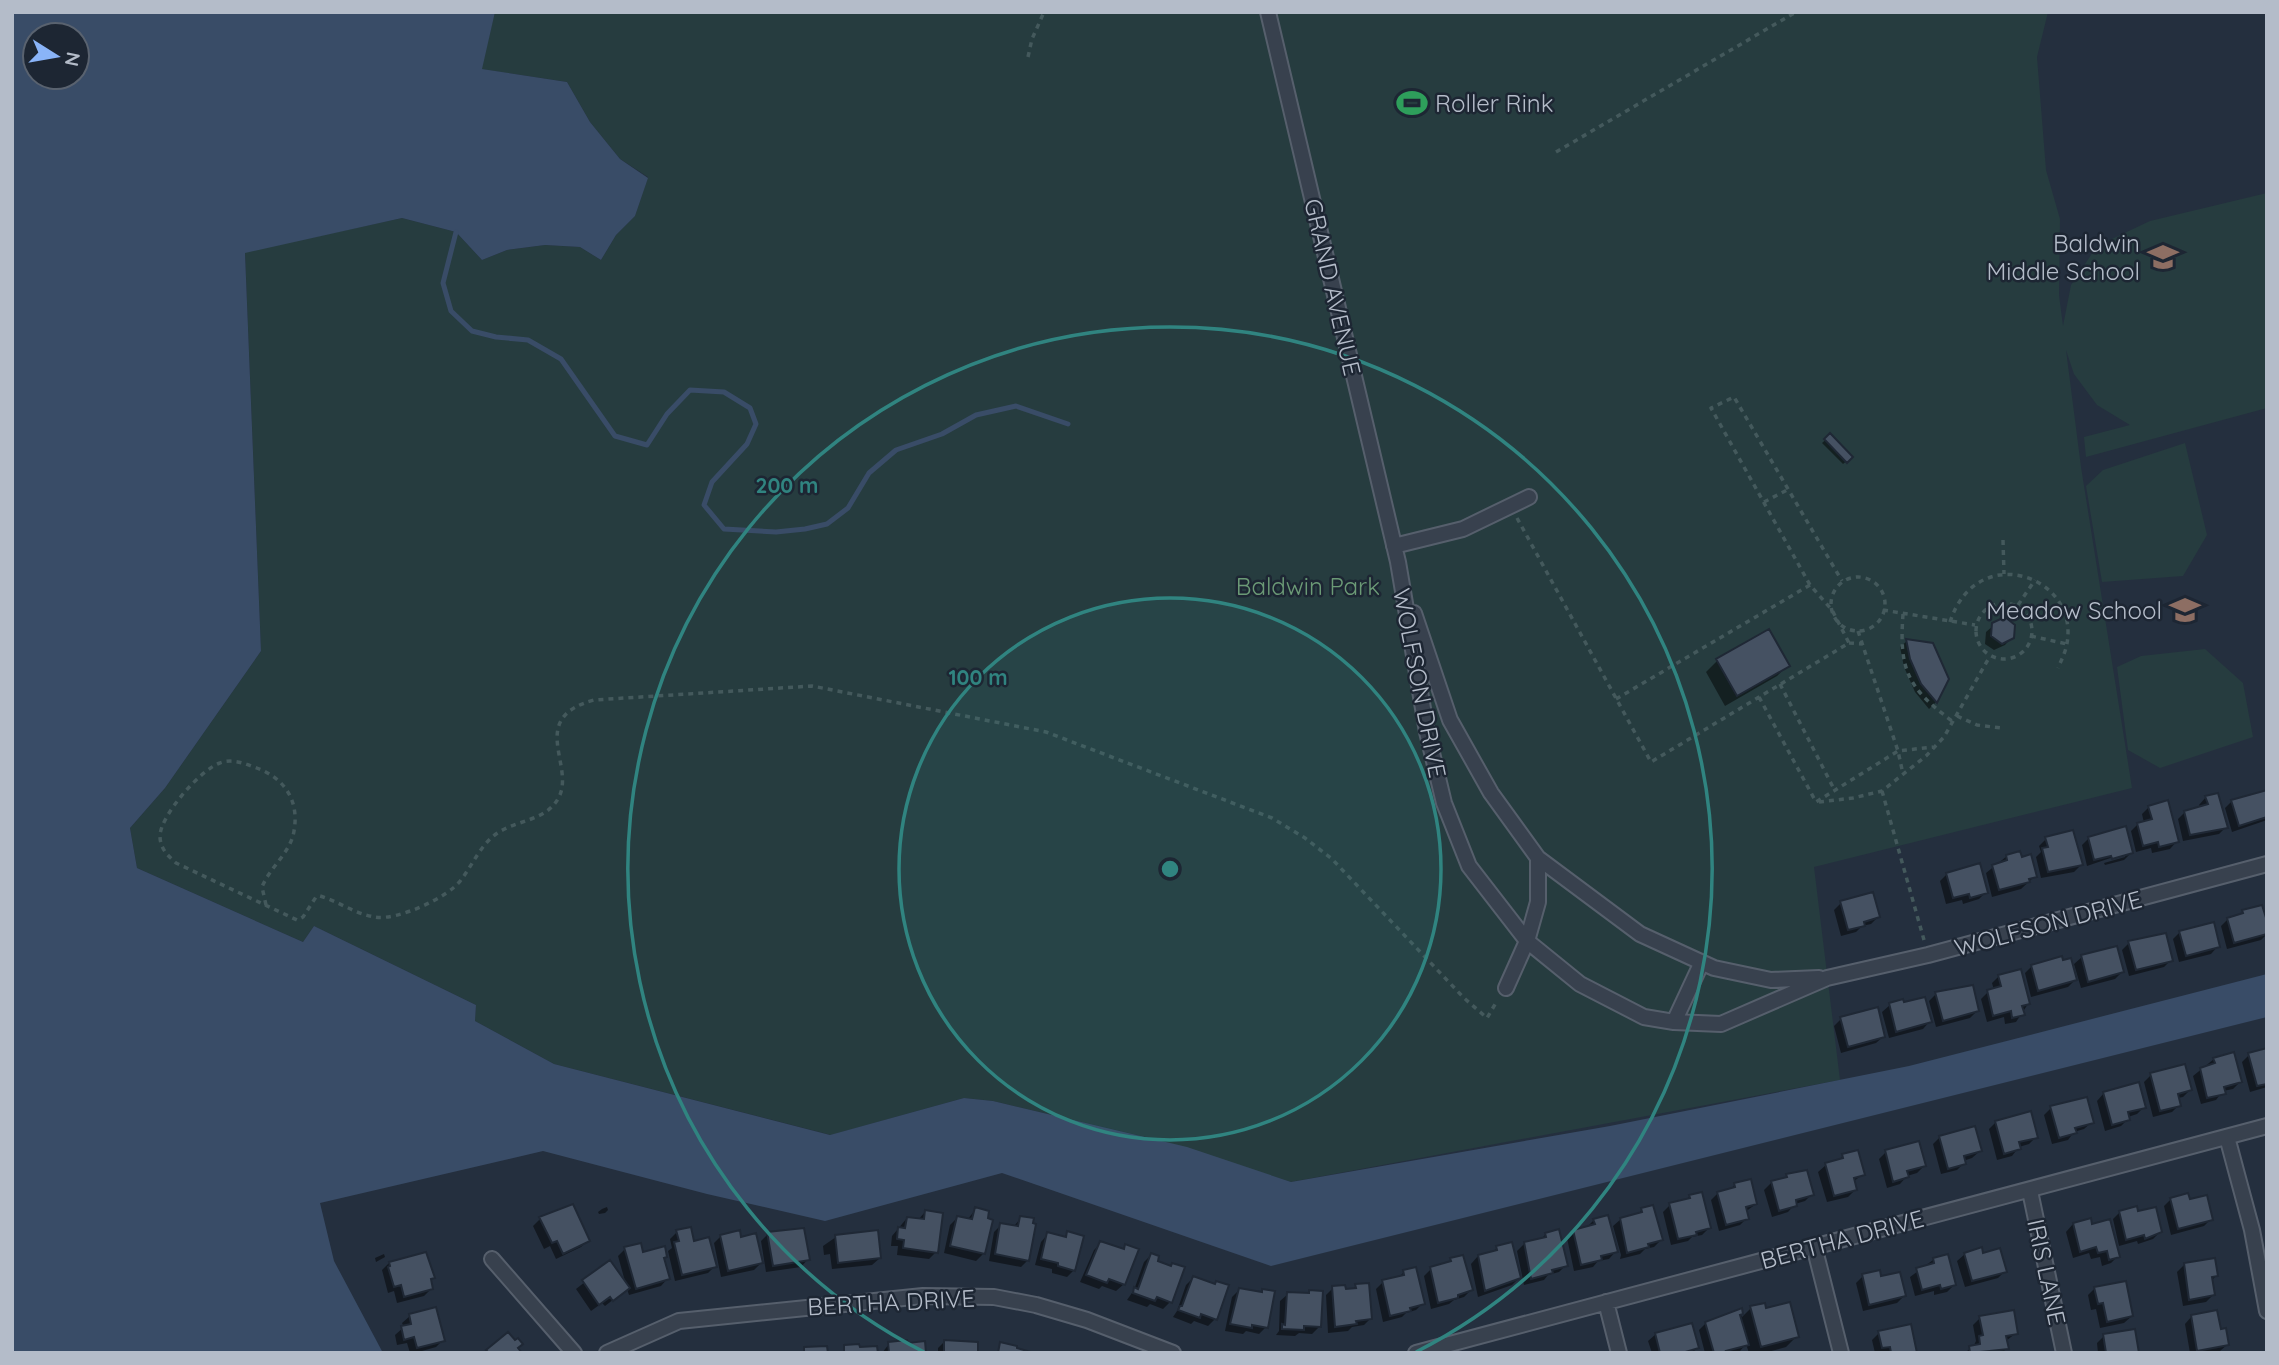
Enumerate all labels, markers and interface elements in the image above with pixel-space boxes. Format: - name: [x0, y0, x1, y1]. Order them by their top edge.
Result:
- north arrow: [21, 21, 91, 91]
- text: N: [60, 50, 86, 68]
- sports icon: Roller Rink: [1395, 86, 1429, 120]
- place label: Roller Rink: [1435, 88, 1554, 118]
- street label: GRAND AVENUE: [1298, 196, 1368, 378]
- place label: Baldwin Middle School: [1986, 228, 2140, 286]
- school or university icon: Baldwin Middle School: [2146, 240, 2180, 274]
- text: 200 m: [756, 472, 818, 498]
- park label: Baldwin Park: [1236, 571, 1380, 601]
- street label: WOLFSON DRIVE: [1387, 586, 1453, 780]
- school or university icon: Meadow School: [2168, 593, 2202, 627]
- place label: Meadow School: [1986, 595, 2162, 625]
- text: 100 m: [948, 664, 1008, 690]
- centre of rings: [1158, 857, 1182, 881]
- street label: WOLFSON DRIVE: [1951, 884, 2145, 962]
- street label: BERTHA DRIVE: [1757, 1203, 1927, 1275]
- street label: IRIS LANE: [2021, 1216, 2073, 1328]
- street label: BERTHA DRIVE: [806, 1283, 976, 1321]

